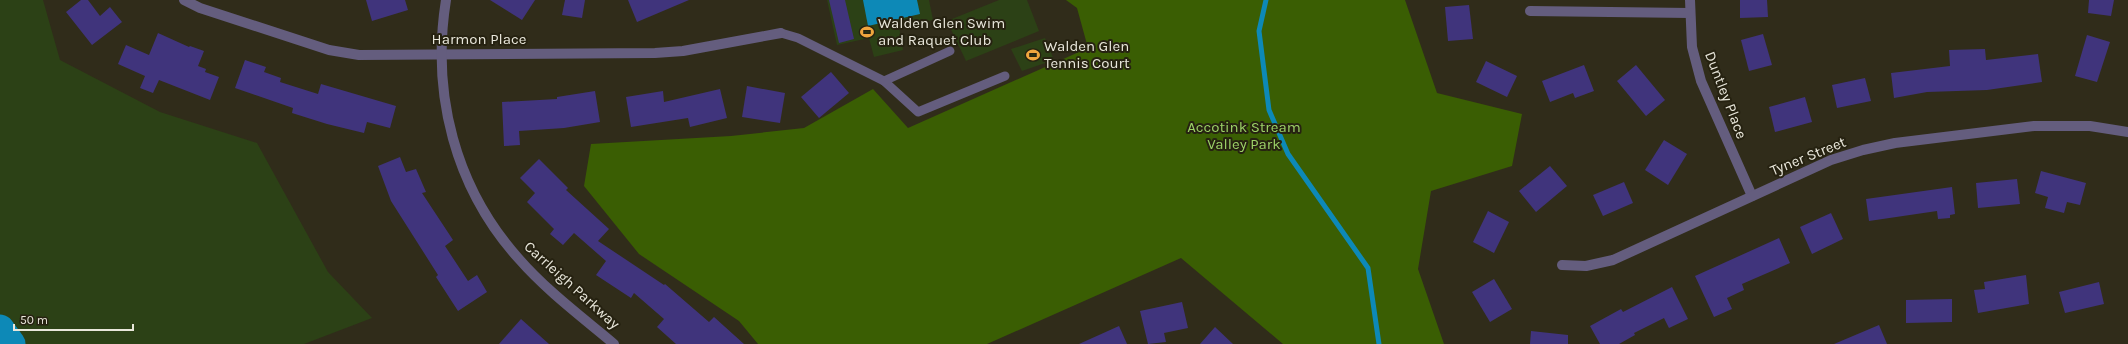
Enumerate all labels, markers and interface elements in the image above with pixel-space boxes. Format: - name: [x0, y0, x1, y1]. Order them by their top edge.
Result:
- place label: Walden Glen Swim and Raquet Club: [878, 14, 1005, 49]
- sports icon: Walden Glen Swim and Raquet Club: [859, 24, 875, 40]
- street label: Harmon Place: [432, 30, 526, 48]
- place label: Walden Glen Tennis Court: [1044, 37, 1130, 72]
- sports icon: Walden Glen Tennis Court: [1025, 47, 1041, 63]
- street label: Duntley Place: [1701, 49, 1751, 141]
- park label: Accotink Stream Valley Park: [1187, 118, 1301, 153]
- street label: Tyner Street: [1767, 132, 1849, 179]
- street label: Carrleigh Parkway: [521, 237, 623, 333]
- scale bar: [14, 306, 133, 332]
- text: 50 m: [20, 313, 48, 327]

